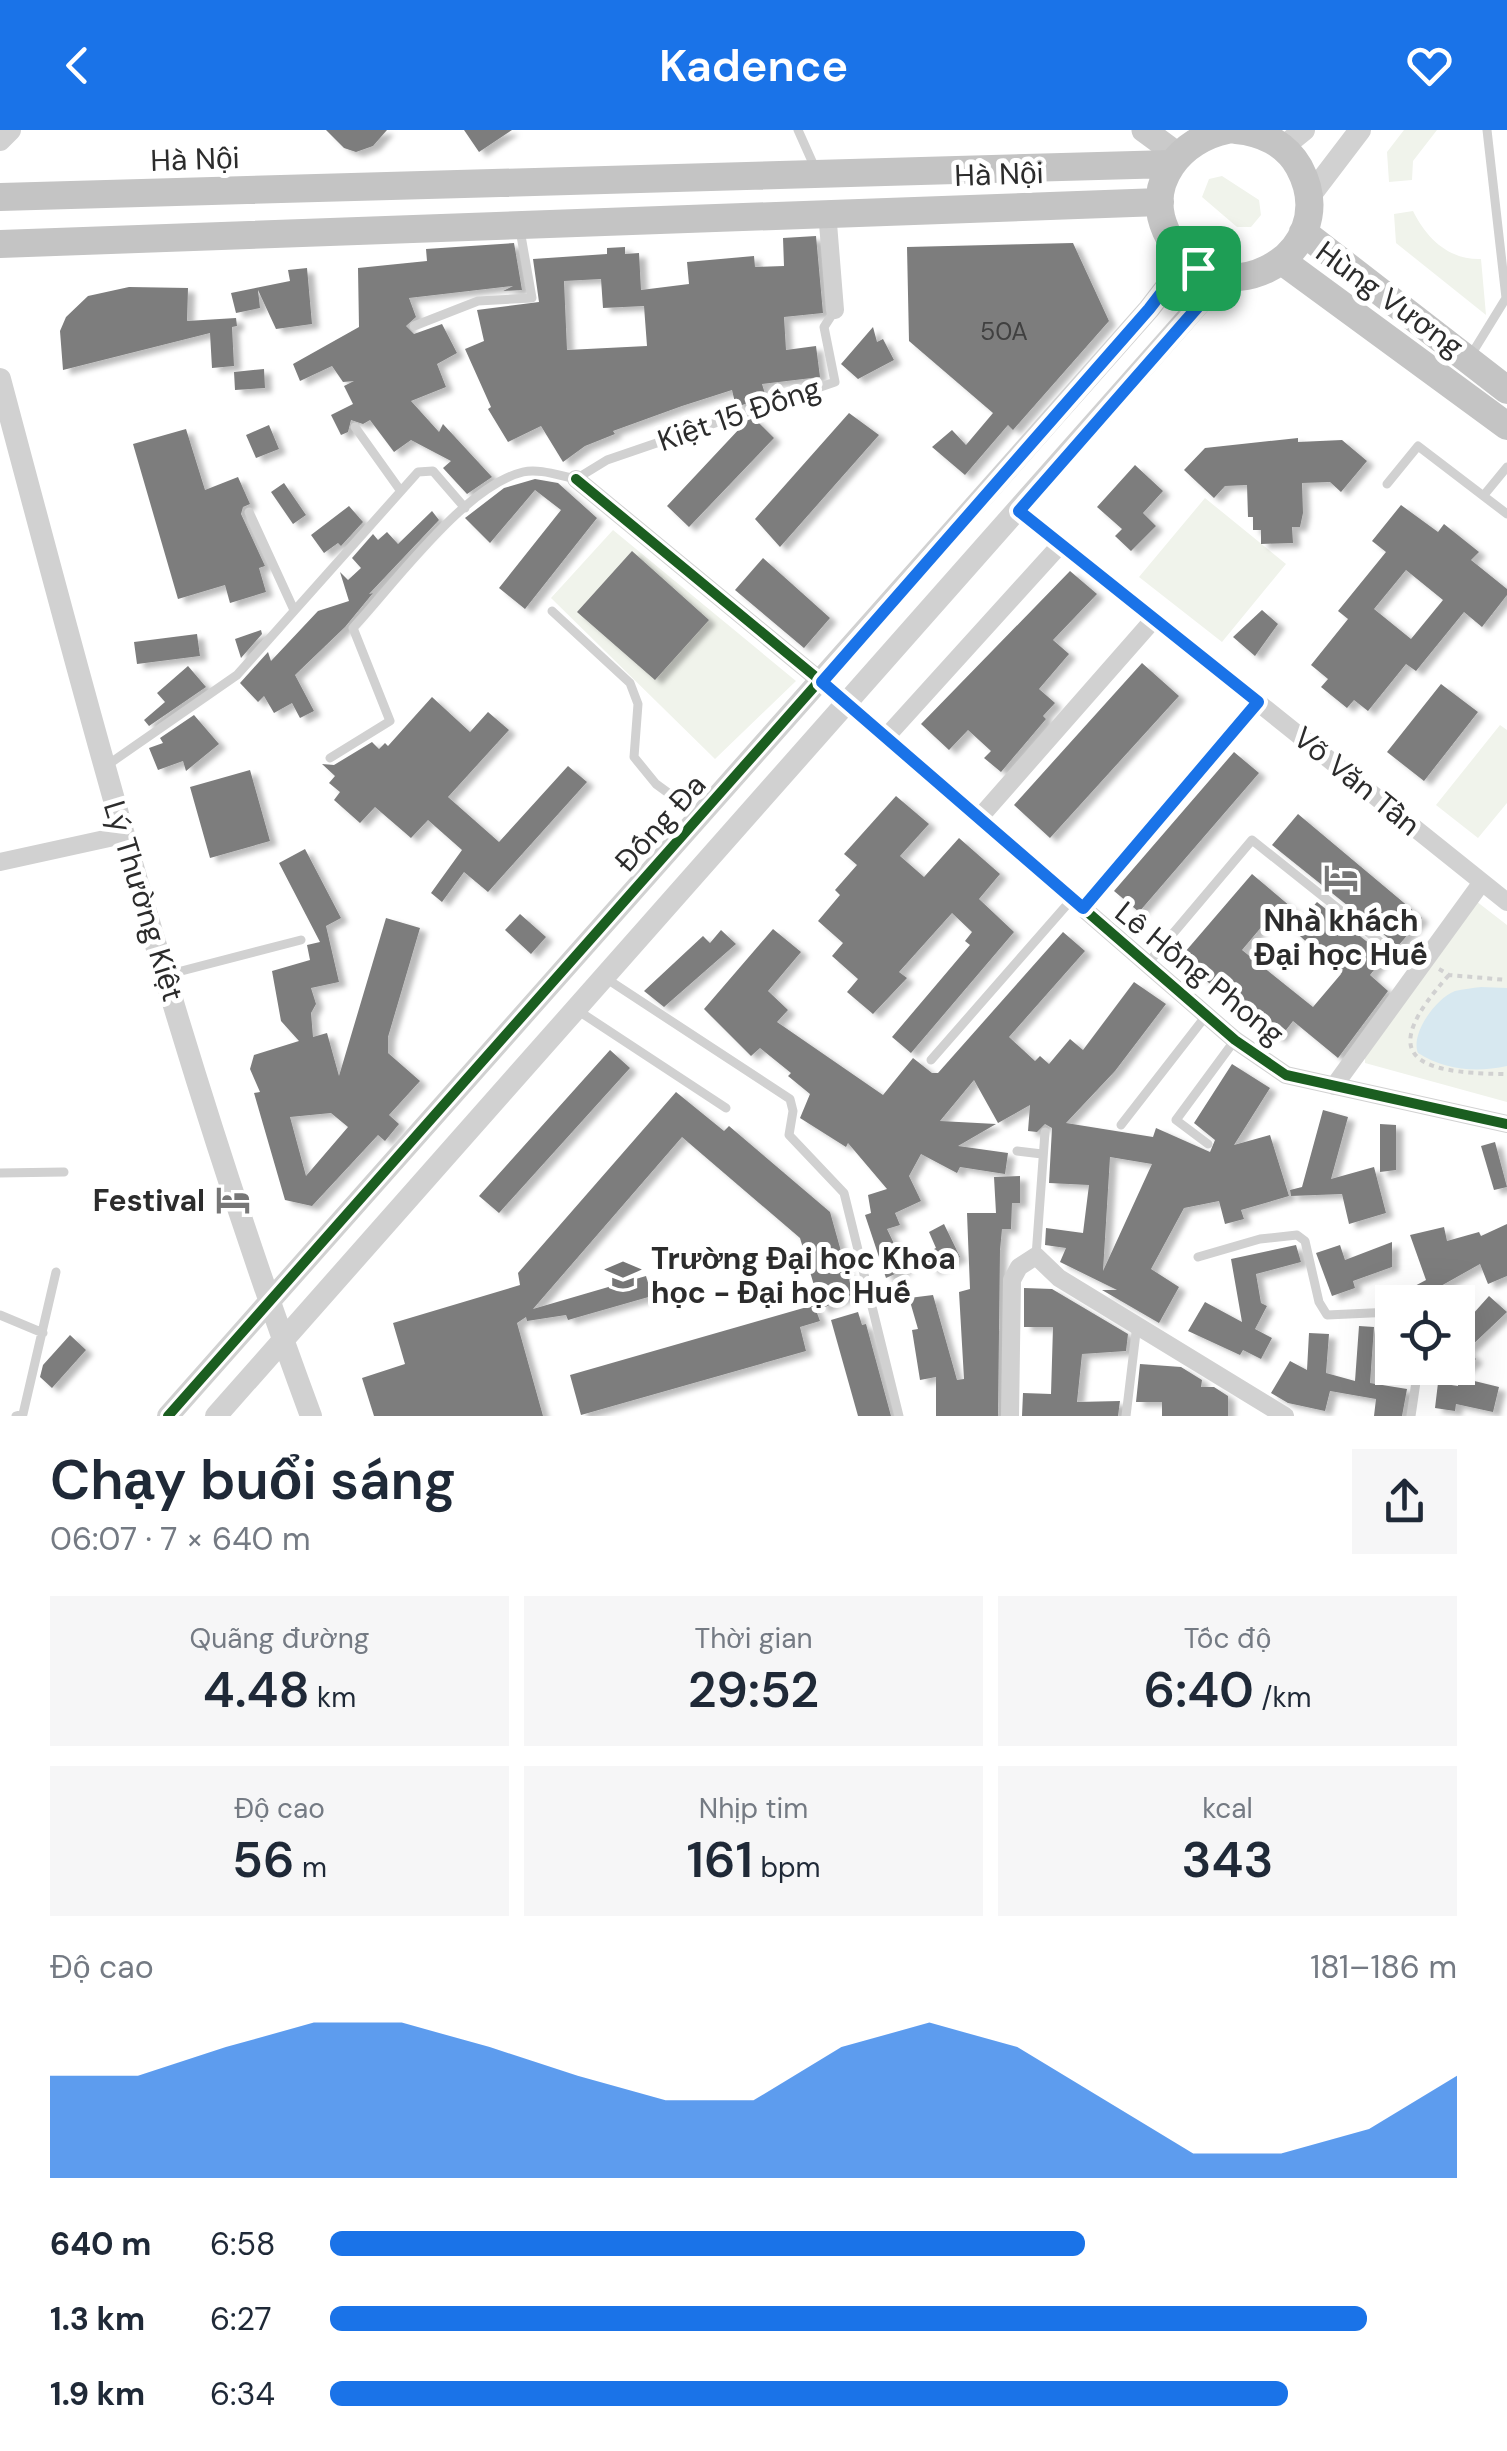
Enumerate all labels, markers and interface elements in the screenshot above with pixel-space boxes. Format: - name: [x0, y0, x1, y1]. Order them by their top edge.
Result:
- text: Kadence: [659, 36, 848, 95]
- icon: back: [50, 38, 105, 93]
- icon: heart: [1402, 38, 1457, 93]
- street label: Hà Nội: [150, 138, 240, 180]
- street label: Hà Nội: [954, 153, 1044, 195]
- pin: [1156, 226, 1241, 311]
- street label: Hùng Vương: [1308, 232, 1472, 366]
- icon: arrive: [1171, 241, 1226, 296]
- house number: 50A: [980, 315, 1028, 348]
- street label: Kiệt 15 Đống: [652, 368, 826, 460]
- street label: Võ Văn Tần: [1286, 718, 1428, 844]
- street label: Đống Đa: [606, 766, 714, 880]
- street label: Lý Thường Kiệt: [95, 796, 193, 1006]
- hotel icon: Nhà khách Đại học Huế: [1322, 859, 1360, 897]
- street label: Lê Hồng Phong: [1107, 893, 1293, 1053]
- place label: Nhà khách Đại học Huế: [1254, 901, 1428, 974]
- place label: Festival: [93, 1181, 205, 1220]
- hotel icon: Festival: [214, 1181, 252, 1219]
- place label: Trường Đại học Khoa học - Đại học Huế: [651, 1239, 956, 1312]
- school or university icon: Trường Đại học Khoa học - Đại học Huế: [604, 1256, 642, 1294]
- map controls: [1375, 1285, 1475, 1385]
- button: locate: [1375, 1285, 1475, 1385]
- text: Chạy buổi sáng: [50, 1444, 456, 1516]
- button: share: [1352, 1449, 1457, 1554]
- text: 06:07 · 7 × 640 m: [50, 1518, 310, 1560]
- text: Quãng đường: [190, 1620, 369, 1657]
- text: Thời gian: [695, 1620, 813, 1657]
- text: Tốc độ: [1184, 1620, 1271, 1657]
- text: 4.48: [203, 1657, 310, 1723]
- text: 29:52: [688, 1657, 819, 1723]
- text: 6:40: [1144, 1657, 1254, 1723]
- text: km: [310, 1679, 356, 1716]
- text: /km: [1254, 1679, 1311, 1716]
- text: Độ cao: [234, 1790, 325, 1827]
- text: Nhịp tim: [699, 1790, 808, 1827]
- text: kcal: [1202, 1790, 1253, 1827]
- text: 56: [232, 1827, 295, 1893]
- text: 161: [687, 1827, 753, 1893]
- text: 343: [1182, 1827, 1273, 1893]
- text: m: [295, 1849, 327, 1886]
- text: bpm: [753, 1849, 820, 1886]
- text: Độ cao: [50, 1946, 154, 1988]
- text: 181–186 m: [1310, 1946, 1457, 1988]
- text: 640 m: [50, 2223, 151, 2265]
- text: 6:58: [210, 2223, 276, 2265]
- text: 1.3 km: [50, 2298, 145, 2340]
- text: 6:27: [210, 2298, 272, 2340]
- text: 1.9 km: [50, 2373, 145, 2415]
- text: 6:34: [210, 2373, 275, 2415]

